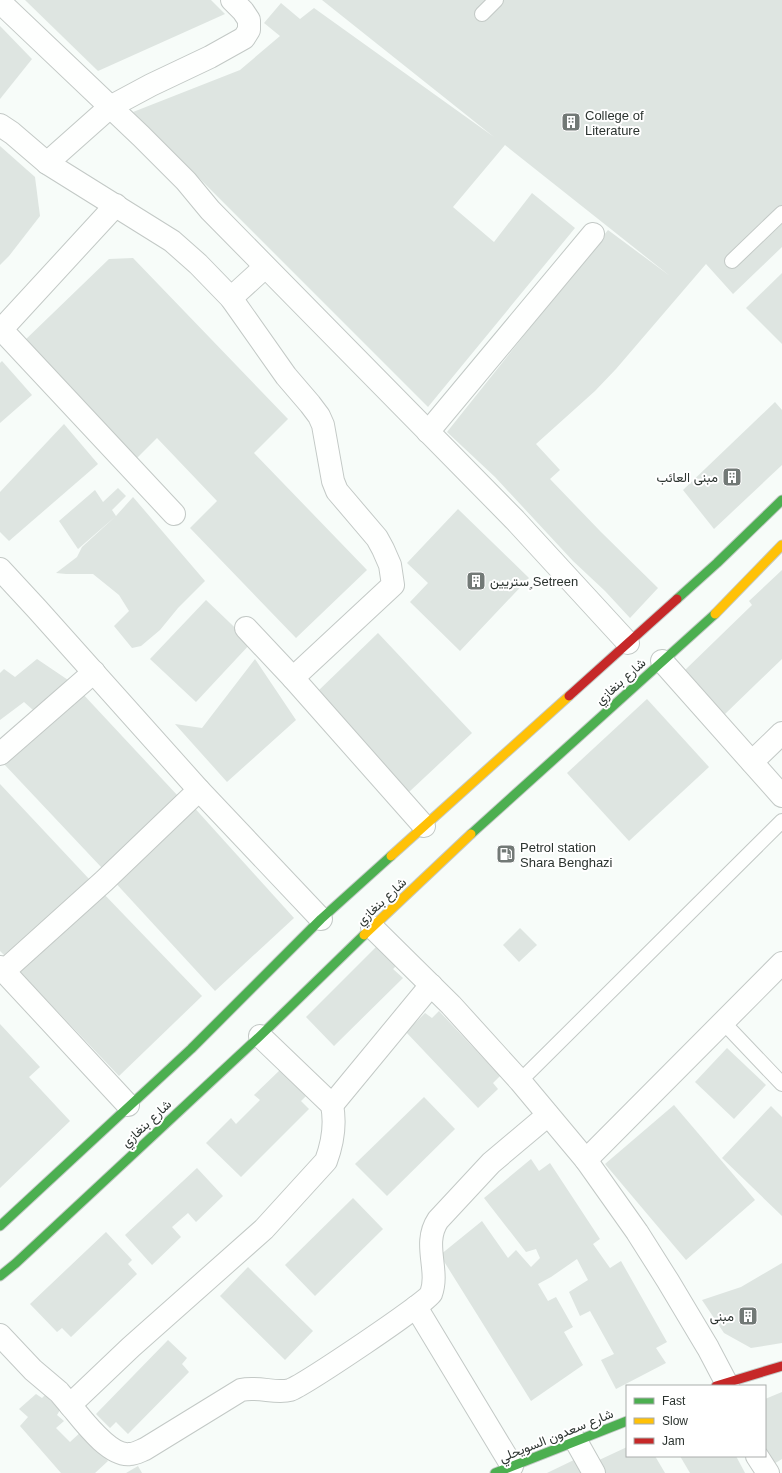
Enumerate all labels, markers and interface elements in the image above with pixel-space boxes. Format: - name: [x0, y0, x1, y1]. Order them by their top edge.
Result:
- place label: College of Literature: [585, 108, 644, 138]
- building icon: College of Literature: [560, 111, 582, 133]
- building icon: مبنى العائب: [721, 466, 743, 488]
- place label: مبنى العائب: [656, 470, 718, 486]
- building icon: ستريين ٍSetreen: [465, 570, 487, 592]
- place label: ستريين ٍSetreen: [490, 574, 578, 590]
- street label: شارع بنغازي: [592, 655, 651, 710]
- place label: Petrol station Shara Benghazi: [520, 840, 613, 870]
- fuel station icon: Petrol station Shara Benghazi: [495, 843, 517, 865]
- street label: شارع بنغازي: [353, 875, 411, 930]
- street label: شارع بنغازي: [118, 1097, 176, 1152]
- building icon: مبنى: [737, 1305, 759, 1327]
- place label: مبنى: [710, 1309, 734, 1325]
- legend: [626, 1385, 766, 1457]
- text: Fast: [662, 1394, 686, 1408]
- street label: شارع سعدون السويحلي: [497, 1406, 616, 1468]
- text: Slow: [662, 1414, 688, 1428]
- text: Jam: [662, 1434, 685, 1448]

